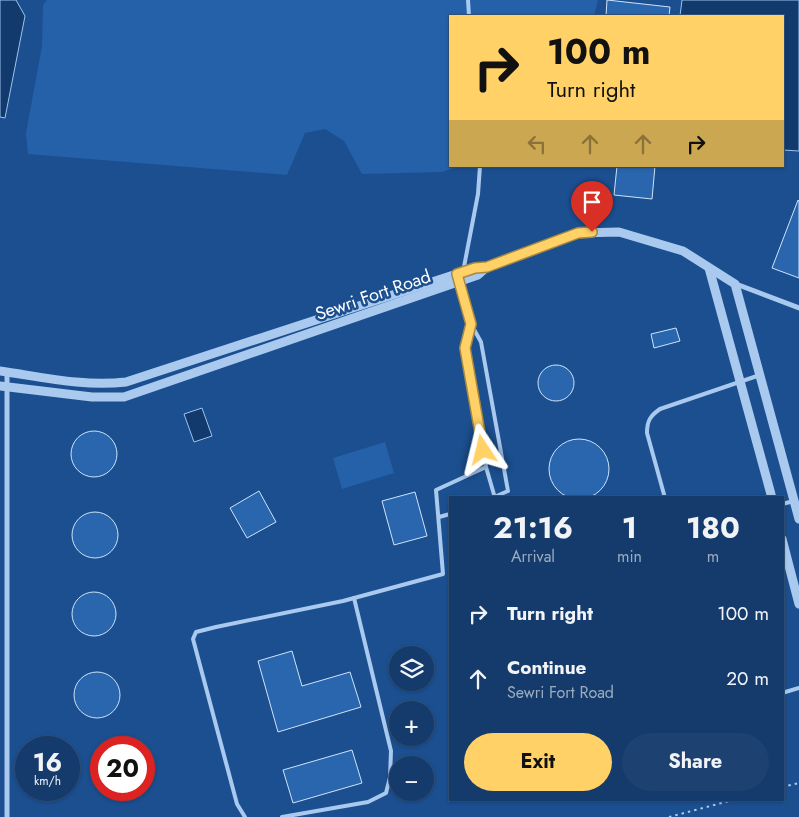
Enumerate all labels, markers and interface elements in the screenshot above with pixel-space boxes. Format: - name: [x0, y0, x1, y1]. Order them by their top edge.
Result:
- text: 100 m: [547, 27, 650, 77]
- icon: right: [464, 35, 529, 100]
- text: Turn right: [547, 73, 635, 105]
- icon: left: [523, 130, 551, 158]
- icon: ahead: [576, 130, 604, 158]
- icon: ahead: [629, 130, 657, 158]
- icon: right: [682, 130, 710, 158]
- pin: [571, 181, 613, 232]
- icon: arrive: [578, 188, 606, 216]
- street label: Sewri Fort Road: [312, 263, 434, 327]
- position arrow: [456, 423, 508, 475]
- text: 21:16: [493, 506, 573, 549]
- text: 1: [622, 506, 637, 549]
- text: 180: [686, 506, 740, 549]
- text: Arrival: [511, 545, 555, 568]
- text: min: [617, 545, 642, 568]
- text: m: [707, 545, 719, 568]
- icon: right: [464, 600, 492, 628]
- text: Turn right: [507, 600, 593, 627]
- text: 100 m: [717, 600, 769, 627]
- map controls: [389, 646, 434, 801]
- button: layers: [389, 646, 434, 691]
- text: Continue: [507, 654, 586, 681]
- icon: ahead: [464, 665, 492, 693]
- text: 20 m: [726, 665, 769, 692]
- text: Sewri Fort Road: [507, 681, 614, 704]
- button: +: [389, 701, 434, 746]
- button: Exit: [464, 733, 612, 791]
- button: Share: [622, 733, 769, 791]
- speed limit sign: 20: [90, 736, 155, 801]
- text: 16: [33, 744, 62, 780]
- button: −: [389, 756, 434, 801]
- text: km/h: [34, 772, 61, 790]

